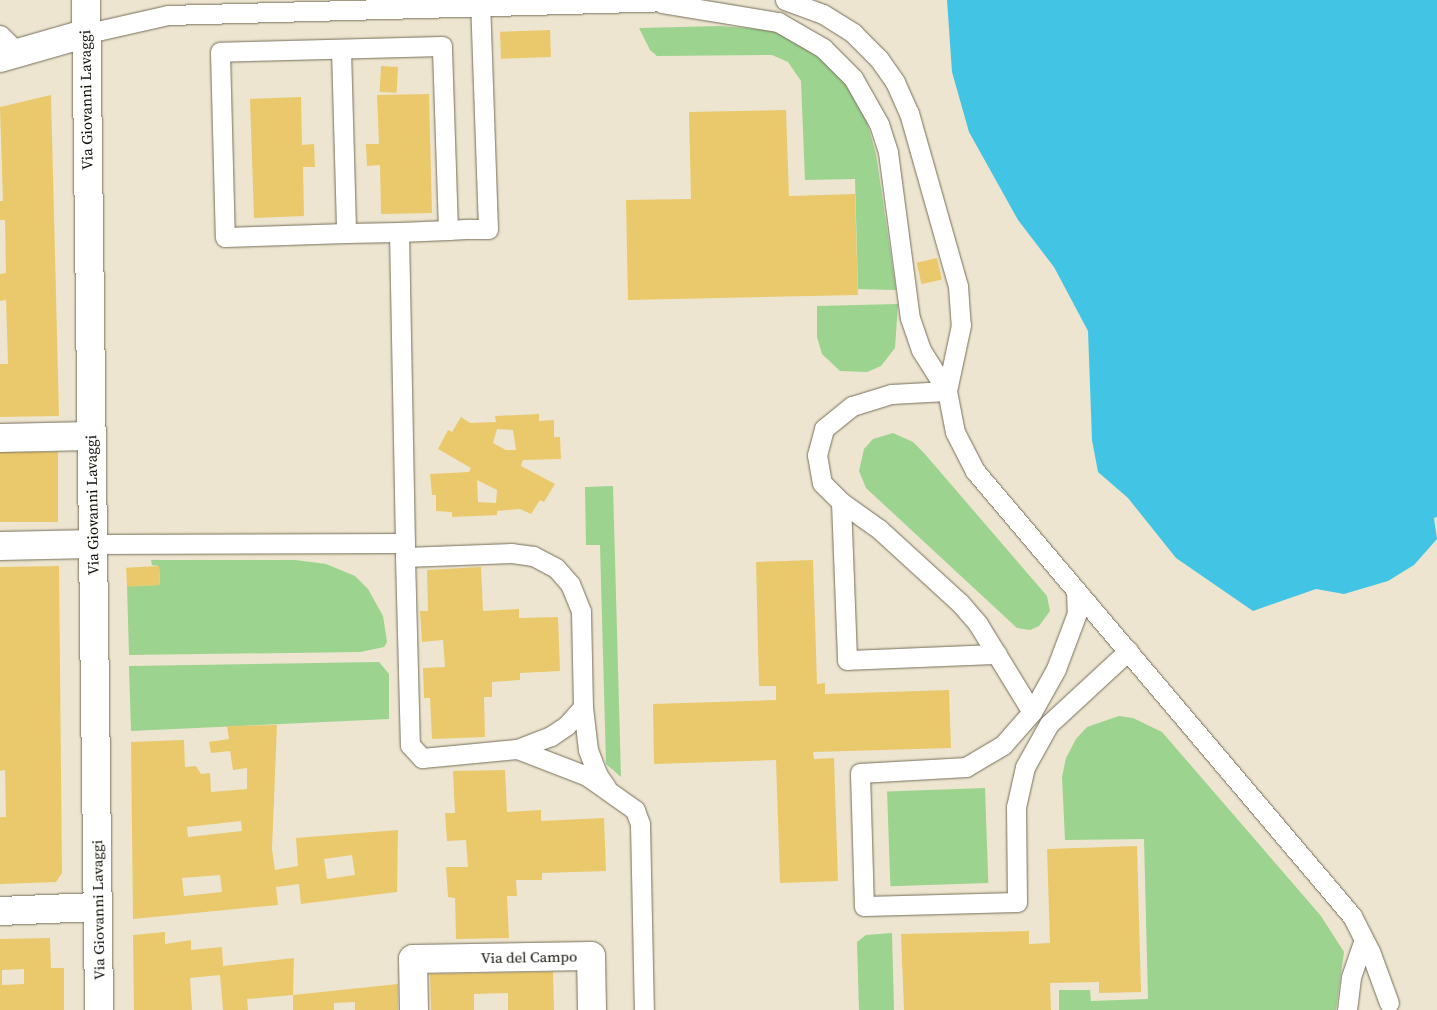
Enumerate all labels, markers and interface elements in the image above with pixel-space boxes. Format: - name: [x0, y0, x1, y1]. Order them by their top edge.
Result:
- street label: Via Giovanni Lavaggi: [76, 30, 96, 170]
- street label: Via Giovanni Lavaggi: [82, 435, 102, 575]
- street label: Via Giovanni Lavaggi: [88, 840, 108, 980]
- street label: Via del Campo: [481, 947, 577, 967]

